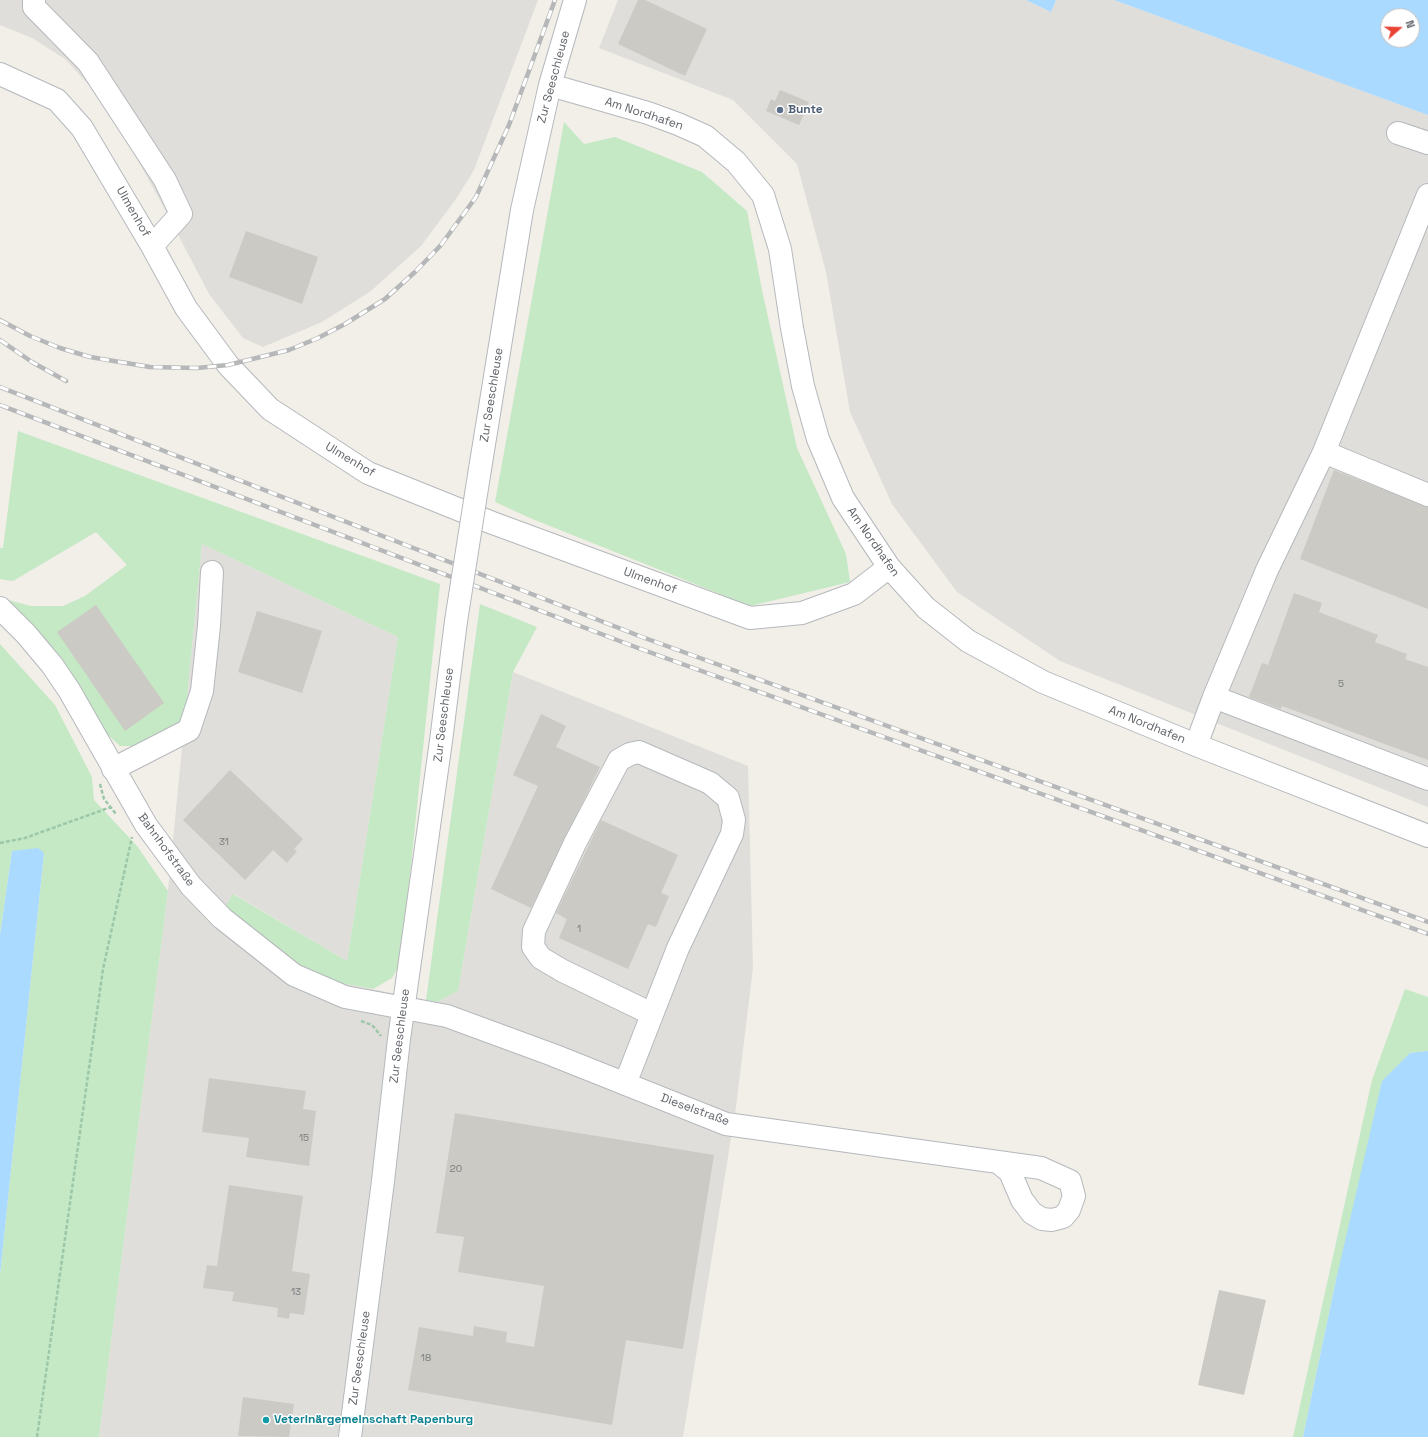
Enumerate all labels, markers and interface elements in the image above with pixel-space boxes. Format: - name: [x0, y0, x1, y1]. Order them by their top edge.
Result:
- north arrow: [1380, 8, 1420, 48]
- text: N: [1402, 18, 1418, 30]
- street label: Zur Seeschleuse: [535, 29, 573, 125]
- street label: Am Nordhafen: [603, 95, 685, 133]
- place label: Bunte: [788, 103, 823, 117]
- marker: Bunte: [775, 105, 785, 115]
- street label: Ulmenhof: [113, 184, 153, 240]
- street label: Zur Seeschleuse: [477, 347, 507, 443]
- street label: Ulmenhof: [322, 440, 378, 480]
- street label: Am Nordhafen: [844, 504, 902, 580]
- street label: Ulmenhof: [621, 565, 679, 597]
- street label: Zur Seeschleuse: [431, 667, 457, 763]
- house number: 5: [1338, 678, 1344, 690]
- street label: Am Nordhafen: [1106, 703, 1188, 747]
- street label: Bahnhofstraße: [135, 811, 197, 889]
- house number: 31: [219, 836, 229, 848]
- house number: 1: [577, 923, 581, 935]
- street label: Zur Seeschleuse: [387, 988, 413, 1084]
- street label: Dieselstraße: [659, 1091, 731, 1129]
- house number: 15: [299, 1132, 309, 1144]
- house number: 20: [450, 1163, 462, 1175]
- house number: 13: [291, 1286, 301, 1298]
- street label: Zur Seeschleuse: [346, 1310, 374, 1406]
- house number: 18: [421, 1352, 431, 1364]
- place label: Veterinärgemeinschaft Papenburg: [274, 1413, 473, 1427]
- marker: Veterinärgemeinschaft Papenburg: [261, 1415, 271, 1425]

